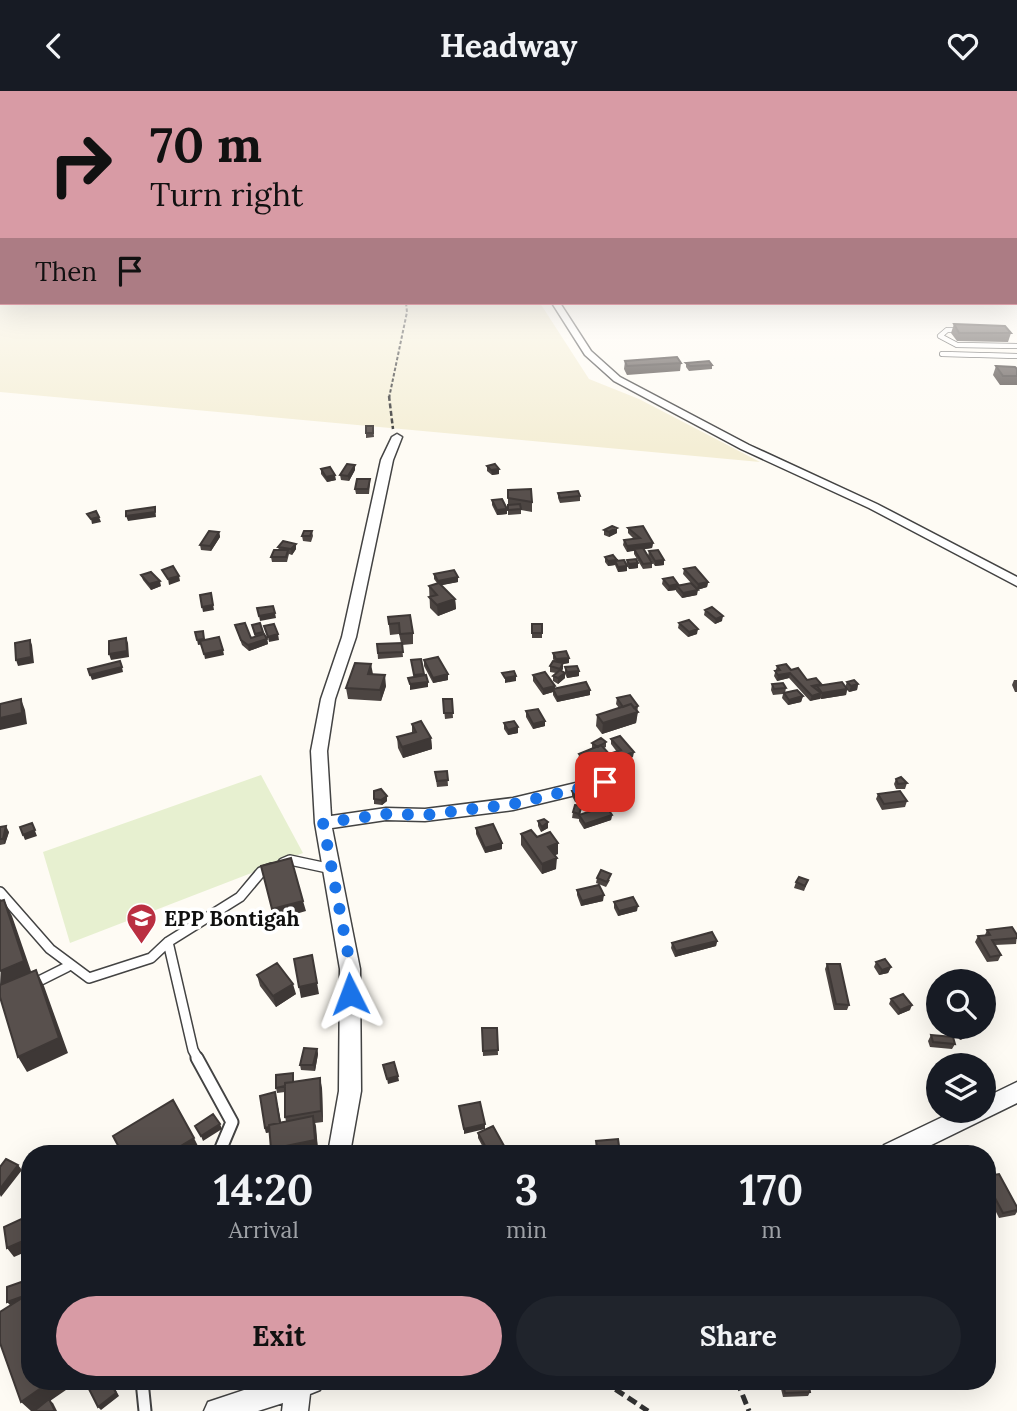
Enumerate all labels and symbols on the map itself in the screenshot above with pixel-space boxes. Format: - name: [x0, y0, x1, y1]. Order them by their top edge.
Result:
- pin: [575, 752, 635, 812]
- school or university icon: EPP Bontigah: [124, 901, 158, 945]
- place label: EPP Bontigah: [164, 905, 300, 932]
- position arrow: [313, 957, 387, 1031]

